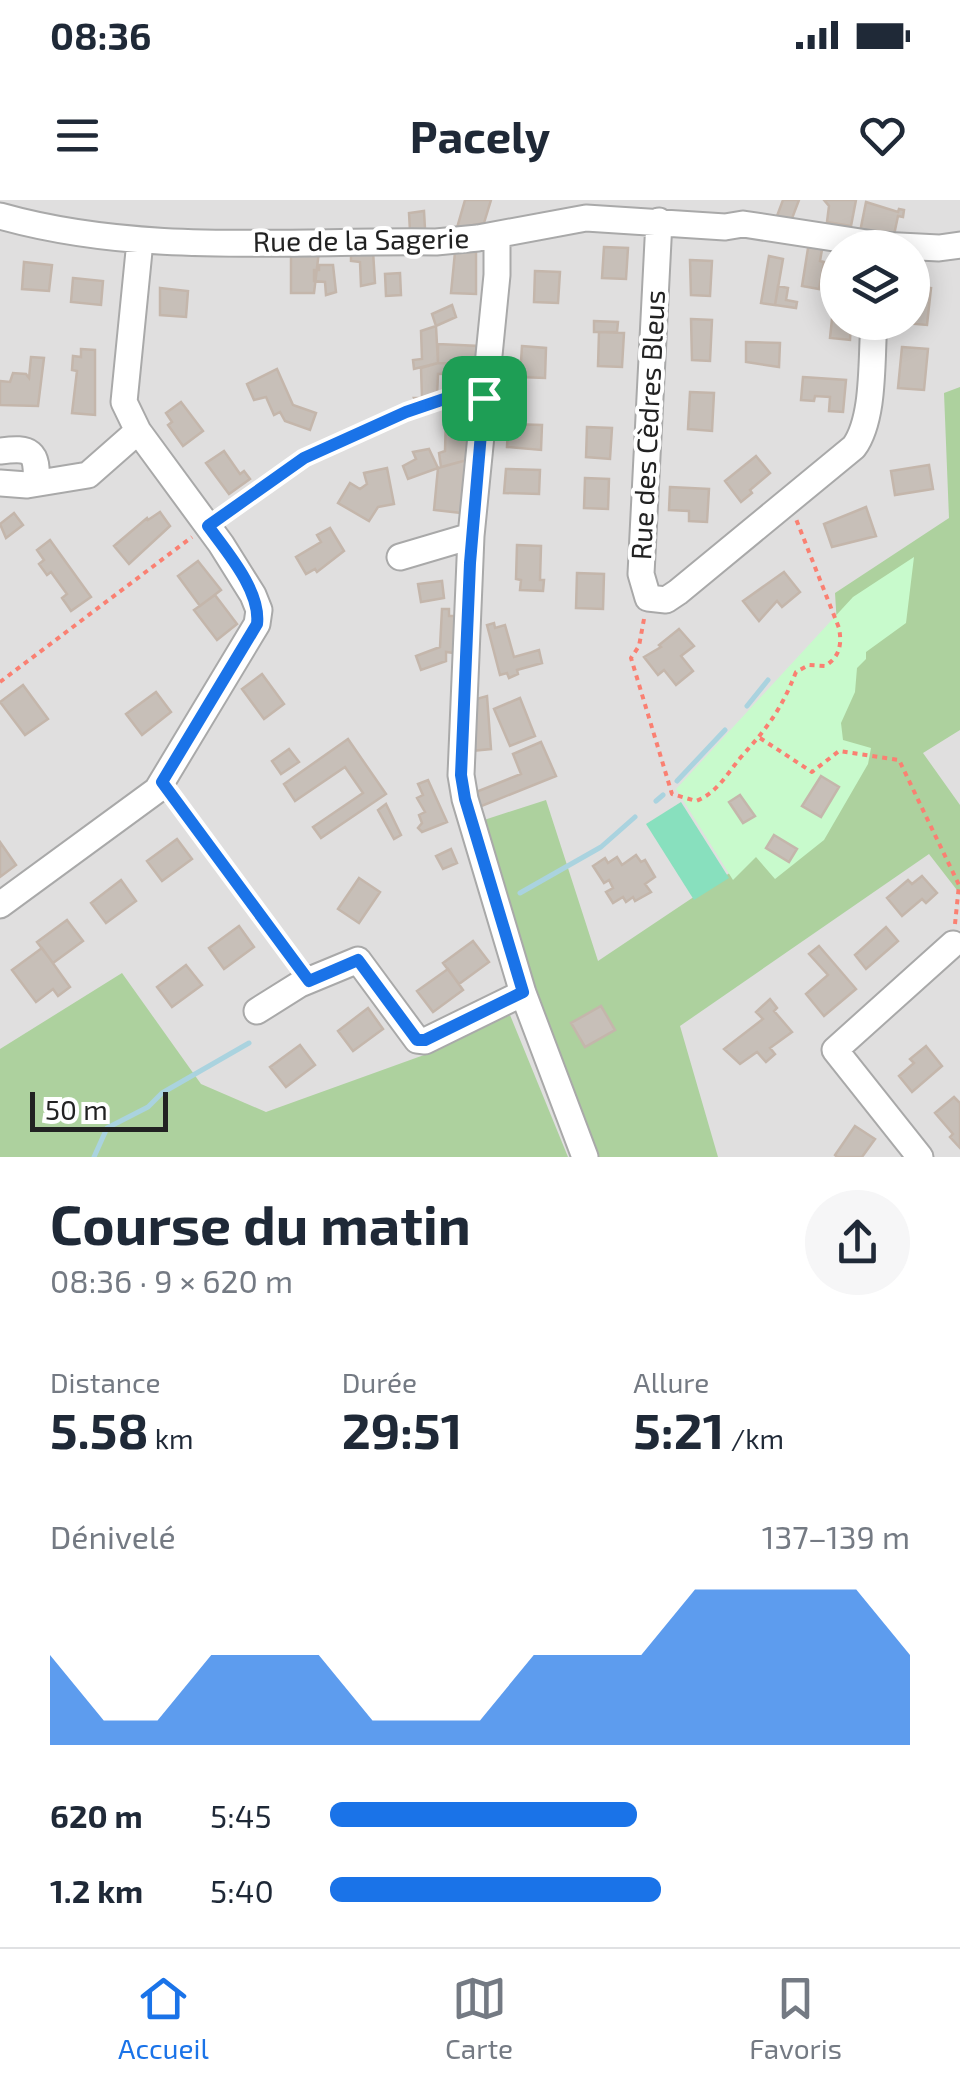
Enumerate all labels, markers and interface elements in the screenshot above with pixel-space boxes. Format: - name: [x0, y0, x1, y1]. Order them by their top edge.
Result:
- text: 08:36: [50, 12, 151, 58]
- icon: menu: [50, 108, 105, 163]
- text: Pacely: [410, 108, 550, 162]
- icon: heart: [855, 108, 910, 163]
- street label: Rue de la Sagerie: [252, 220, 470, 258]
- map controls: [820, 230, 930, 340]
- button: layers: [820, 230, 930, 340]
- street label: Rue des Cèdres Bleus: [623, 289, 671, 561]
- pin: [442, 356, 527, 441]
- icon: arrive: [457, 371, 512, 426]
- scale bar: [30, 1087, 168, 1131]
- text: 50 m: [45, 1092, 108, 1126]
- text: Course du matin: [50, 1190, 471, 1256]
- button: share: [805, 1190, 910, 1295]
- text: 08:36 · 9 × 620 m: [50, 1261, 293, 1299]
- text: Distance: [50, 1365, 161, 1399]
- text: Durée: [342, 1365, 417, 1399]
- text: Allure: [633, 1365, 709, 1399]
- text: 5.58: [50, 1399, 149, 1459]
- text: 29:51: [342, 1399, 462, 1459]
- text: 5:21: [633, 1399, 724, 1459]
- text: km: [149, 1421, 194, 1455]
- text: /km: [724, 1421, 784, 1455]
- text: Dénivelé: [50, 1517, 176, 1555]
- text: 137–139 m: [762, 1517, 910, 1555]
- text: 620 m: [50, 1796, 143, 1834]
- text: 5:45: [210, 1796, 272, 1834]
- text: 1.2 km: [50, 1871, 143, 1909]
- text: 5:40: [210, 1871, 274, 1909]
- tab: Accueil: [118, 1971, 209, 2065]
- tab: Carte: [445, 1971, 513, 2065]
- tab: Favoris: [749, 1971, 842, 2065]

